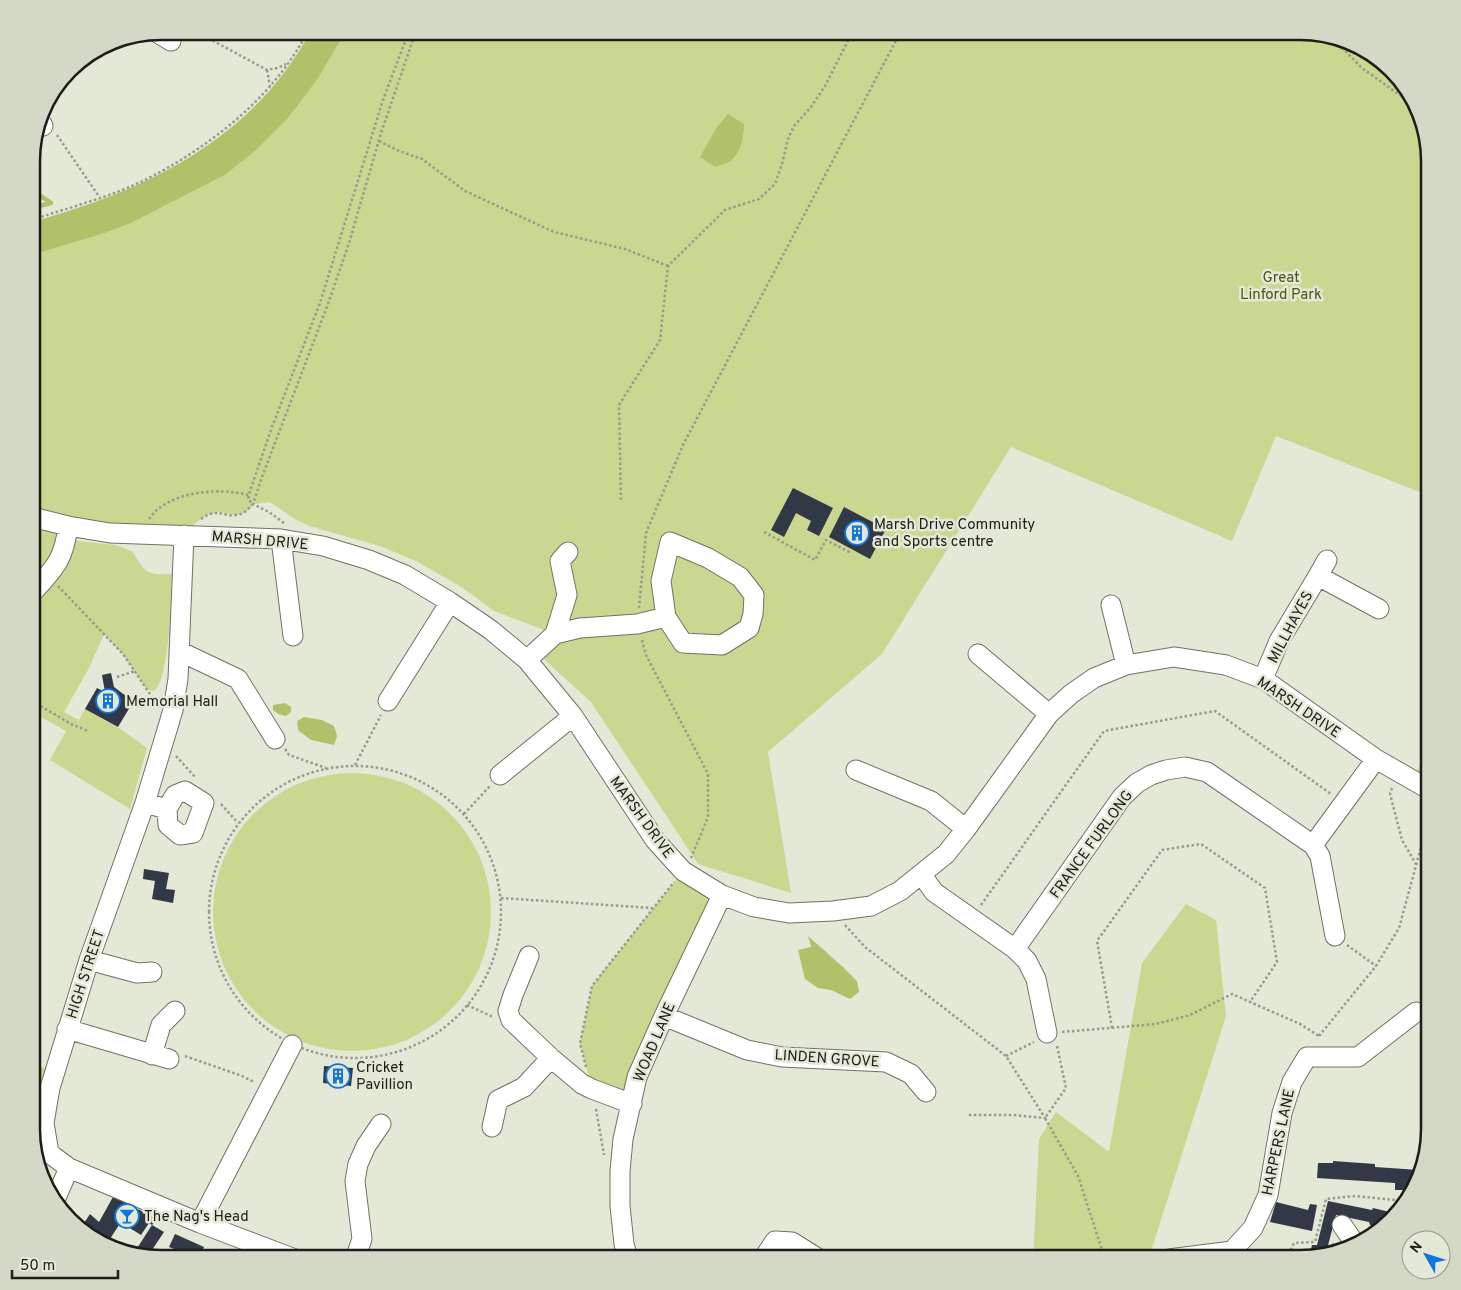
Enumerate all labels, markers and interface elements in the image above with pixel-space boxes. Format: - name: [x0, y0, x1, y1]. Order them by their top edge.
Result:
- park label: Great Linford Park: [1240, 269, 1322, 305]
- place label: Marsh Drive Community and Sports centre: [874, 516, 1035, 552]
- building icon: Marsh Drive Community and Sports centre: [844, 520, 870, 546]
- street label: MARSH DRIVE: [211, 528, 309, 555]
- street label: MILLHAYES: [1264, 588, 1318, 667]
- street label: MARSH DRIVE: [1253, 673, 1344, 743]
- building icon: Memorial Hall: [95, 688, 121, 714]
- place label: Memorial Hall: [126, 693, 218, 712]
- street label: MARSH DRIVE: [605, 773, 677, 863]
- street label: FRANCE FURLONG: [1046, 787, 1138, 903]
- street label: HIGH STREET: [63, 927, 110, 1022]
- street label: WOAD LANE: [630, 1000, 681, 1085]
- street label: LINDEN GROVE: [774, 1046, 880, 1073]
- place label: Cricket Pavillion: [356, 1059, 413, 1095]
- building icon: Cricket Pavillion: [325, 1063, 351, 1089]
- street label: HARPERS LANE: [1259, 1087, 1300, 1197]
- bar icon: The Nag's Head: [114, 1203, 140, 1229]
- place label: The Nag's Head: [144, 1208, 249, 1227]
- north arrow: [1401, 1230, 1451, 1280]
- text: N: [1407, 1239, 1427, 1257]
- scale bar: [12, 1248, 119, 1280]
- text: 50 m: [20, 1257, 55, 1276]

